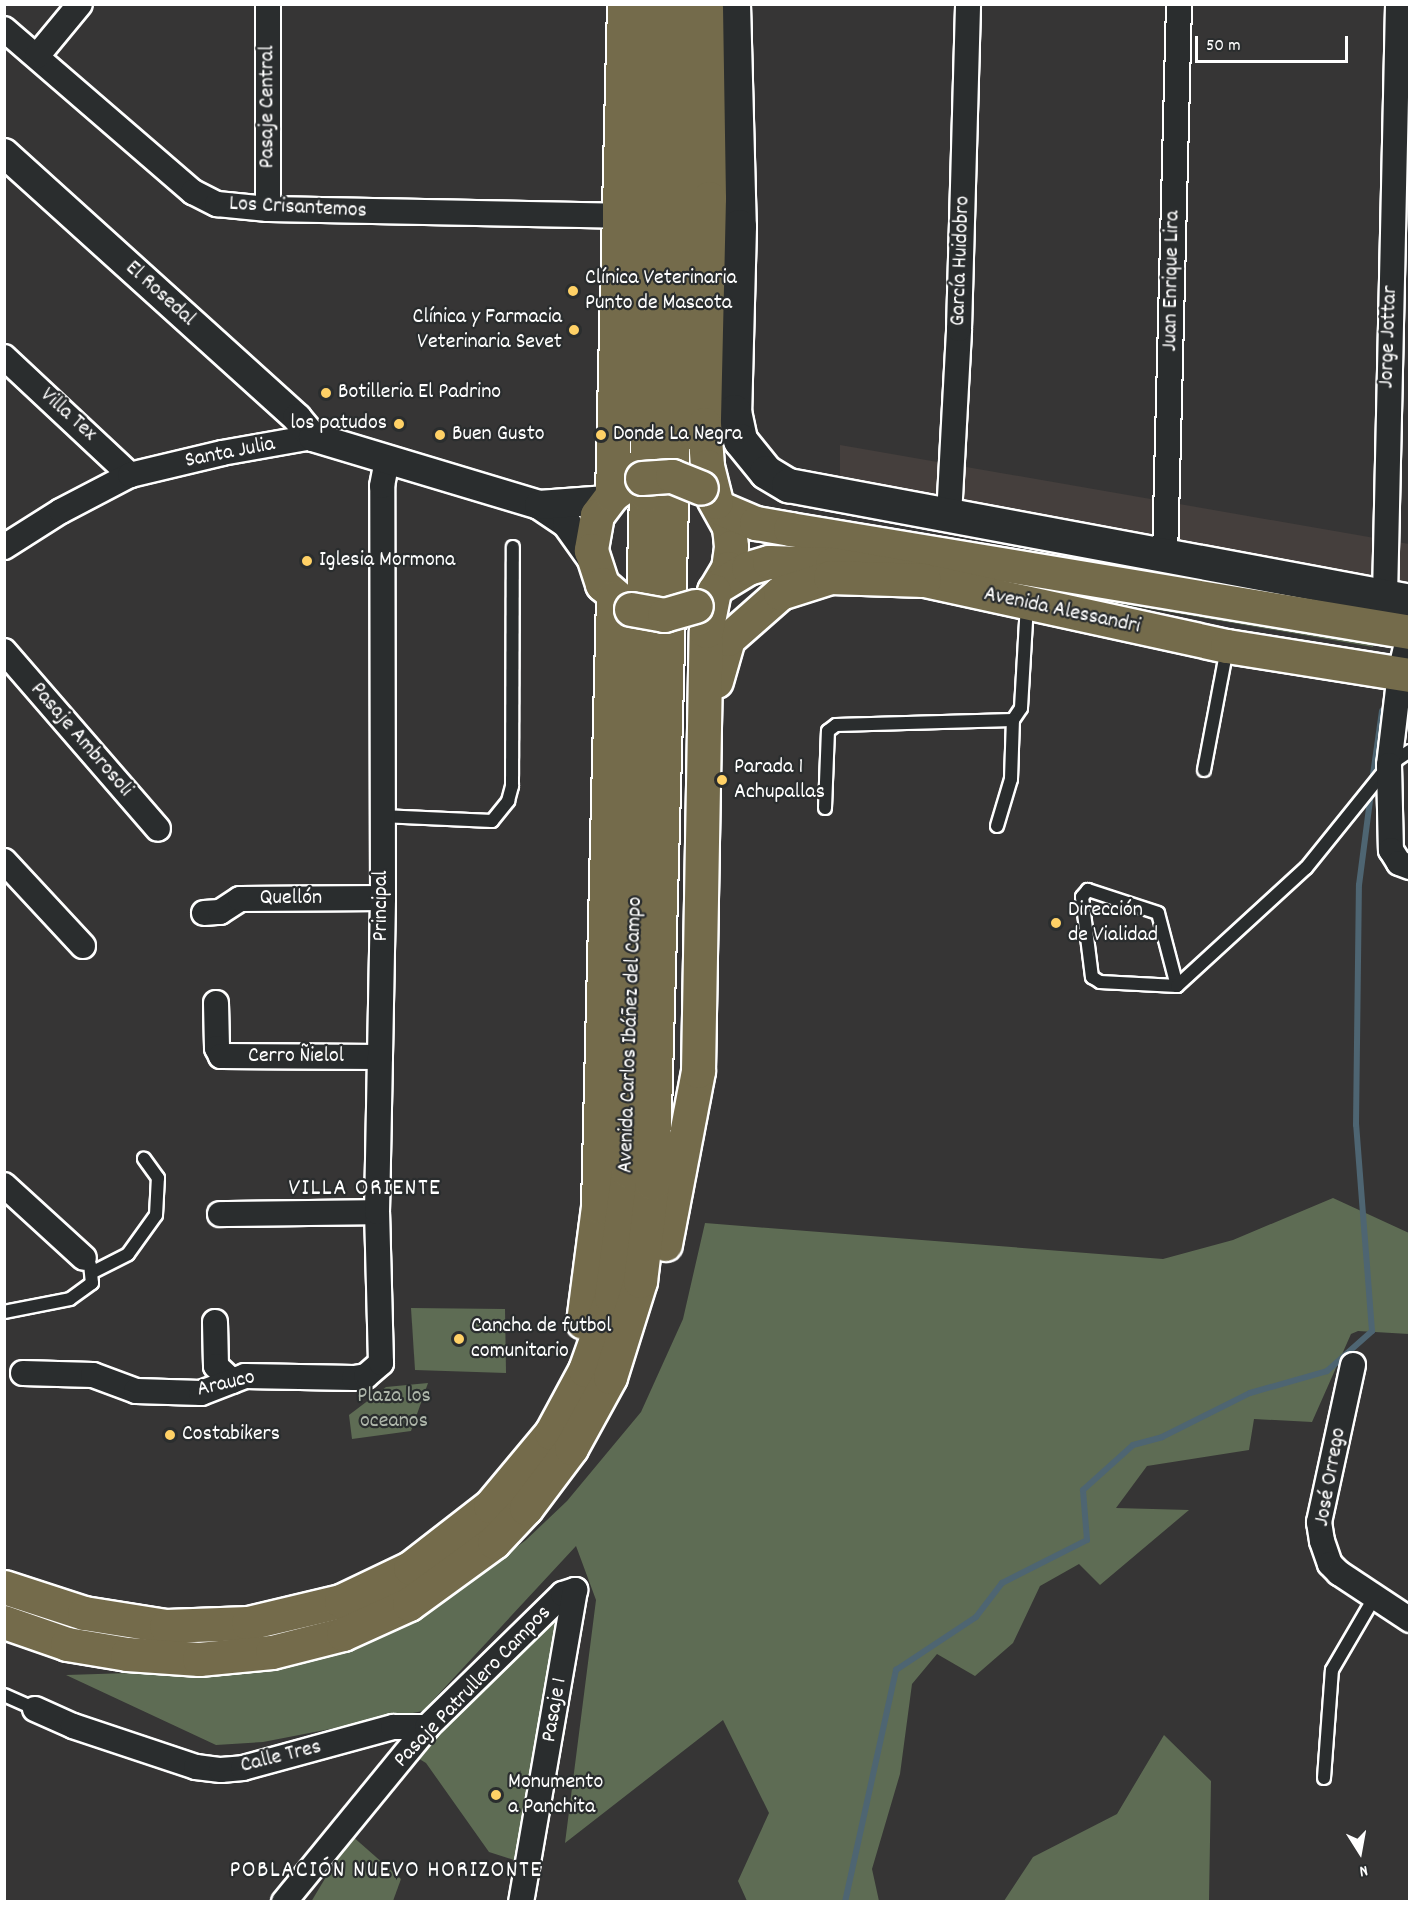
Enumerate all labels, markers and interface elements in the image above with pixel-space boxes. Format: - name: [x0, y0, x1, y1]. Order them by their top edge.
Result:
- scale bar: [1198, 24, 1351, 62]
- text: 50 m: [1206, 34, 1241, 59]
- street label: Pasaje Central: [255, 46, 281, 168]
- street label: Los Crisantemos: [228, 191, 368, 225]
- street label: García Huidobro: [946, 195, 976, 327]
- street label: Juan Enrique Lira: [1158, 210, 1186, 352]
- street label: El Rosedal: [119, 256, 201, 332]
- place label: Clínica Veterinaria Punto de Mascota: [585, 265, 737, 316]
- marker: Clínica Veterinaria Punto de Mascota: [566, 284, 580, 298]
- street label: Jorge Jottar: [1374, 285, 1404, 389]
- place label: Clínica y Farmacia Veterinaria Sevet: [413, 304, 562, 356]
- marker: Clínica y Farmacia Veterinaria Sevet: [567, 323, 581, 337]
- place label: Botilleria El Padrino: [338, 380, 501, 406]
- street label: Villa Tex: [34, 383, 102, 447]
- marker: Botilleria El Padrino: [319, 386, 333, 400]
- place label: los patudos: [290, 411, 387, 437]
- marker: los patudos: [392, 417, 406, 431]
- place label: Buen Gusto: [452, 422, 545, 448]
- place label: Donde La Negra: [613, 422, 742, 448]
- marker: Buen Gusto: [433, 428, 447, 442]
- marker: Donde La Negra: [594, 428, 608, 442]
- street label: Santa Julia: [183, 431, 277, 475]
- place label: Iglesia Mormona: [319, 548, 455, 574]
- marker: Iglesia Mormona: [300, 554, 314, 568]
- street label: Avenida Alessandri: [981, 582, 1143, 640]
- street label: Pasaje Ambrosoli: [24, 677, 138, 803]
- place label: Parada 1 Achupallas: [734, 754, 825, 806]
- marker: Parada 1 Achupallas: [715, 773, 729, 787]
- street label: Principal: [369, 871, 395, 941]
- street label: Quellón: [260, 886, 322, 912]
- street label: Avenida Carlos Ibáñez del Campo: [613, 896, 649, 1174]
- place label: Dirección de Vialidad: [1068, 897, 1158, 948]
- marker: Dirección de Vialidad: [1049, 916, 1063, 930]
- street label: Cerro Ñielol: [248, 1044, 344, 1070]
- district label: VILLA ORIENTE: [289, 1176, 441, 1204]
- place label: Cancha de futbol comunitario: [471, 1313, 612, 1364]
- marker: Cancha de futbol comunitario: [452, 1332, 466, 1346]
- street label: Arauco: [194, 1365, 258, 1403]
- park label: Plaza los oceanos: [357, 1383, 431, 1434]
- place label: Costabikers: [182, 1422, 280, 1448]
- street label: José Orrego: [1309, 1426, 1353, 1528]
- marker: Costabikers: [163, 1428, 177, 1442]
- street label: Pasaje Patrullero Campos: [389, 1600, 557, 1774]
- street label: Pasaje 1: [536, 1676, 574, 1744]
- street label: Calle Tres: [238, 1734, 324, 1780]
- place label: Monumento a Panchita: [508, 1769, 603, 1820]
- marker: Monumento a Panchita: [489, 1788, 503, 1802]
- north arrow: [1330, 1822, 1390, 1882]
- district label: POBLACIÓN NUEVO HORIZONTE: [229, 1858, 543, 1886]
- text: N: [1357, 1858, 1370, 1882]

